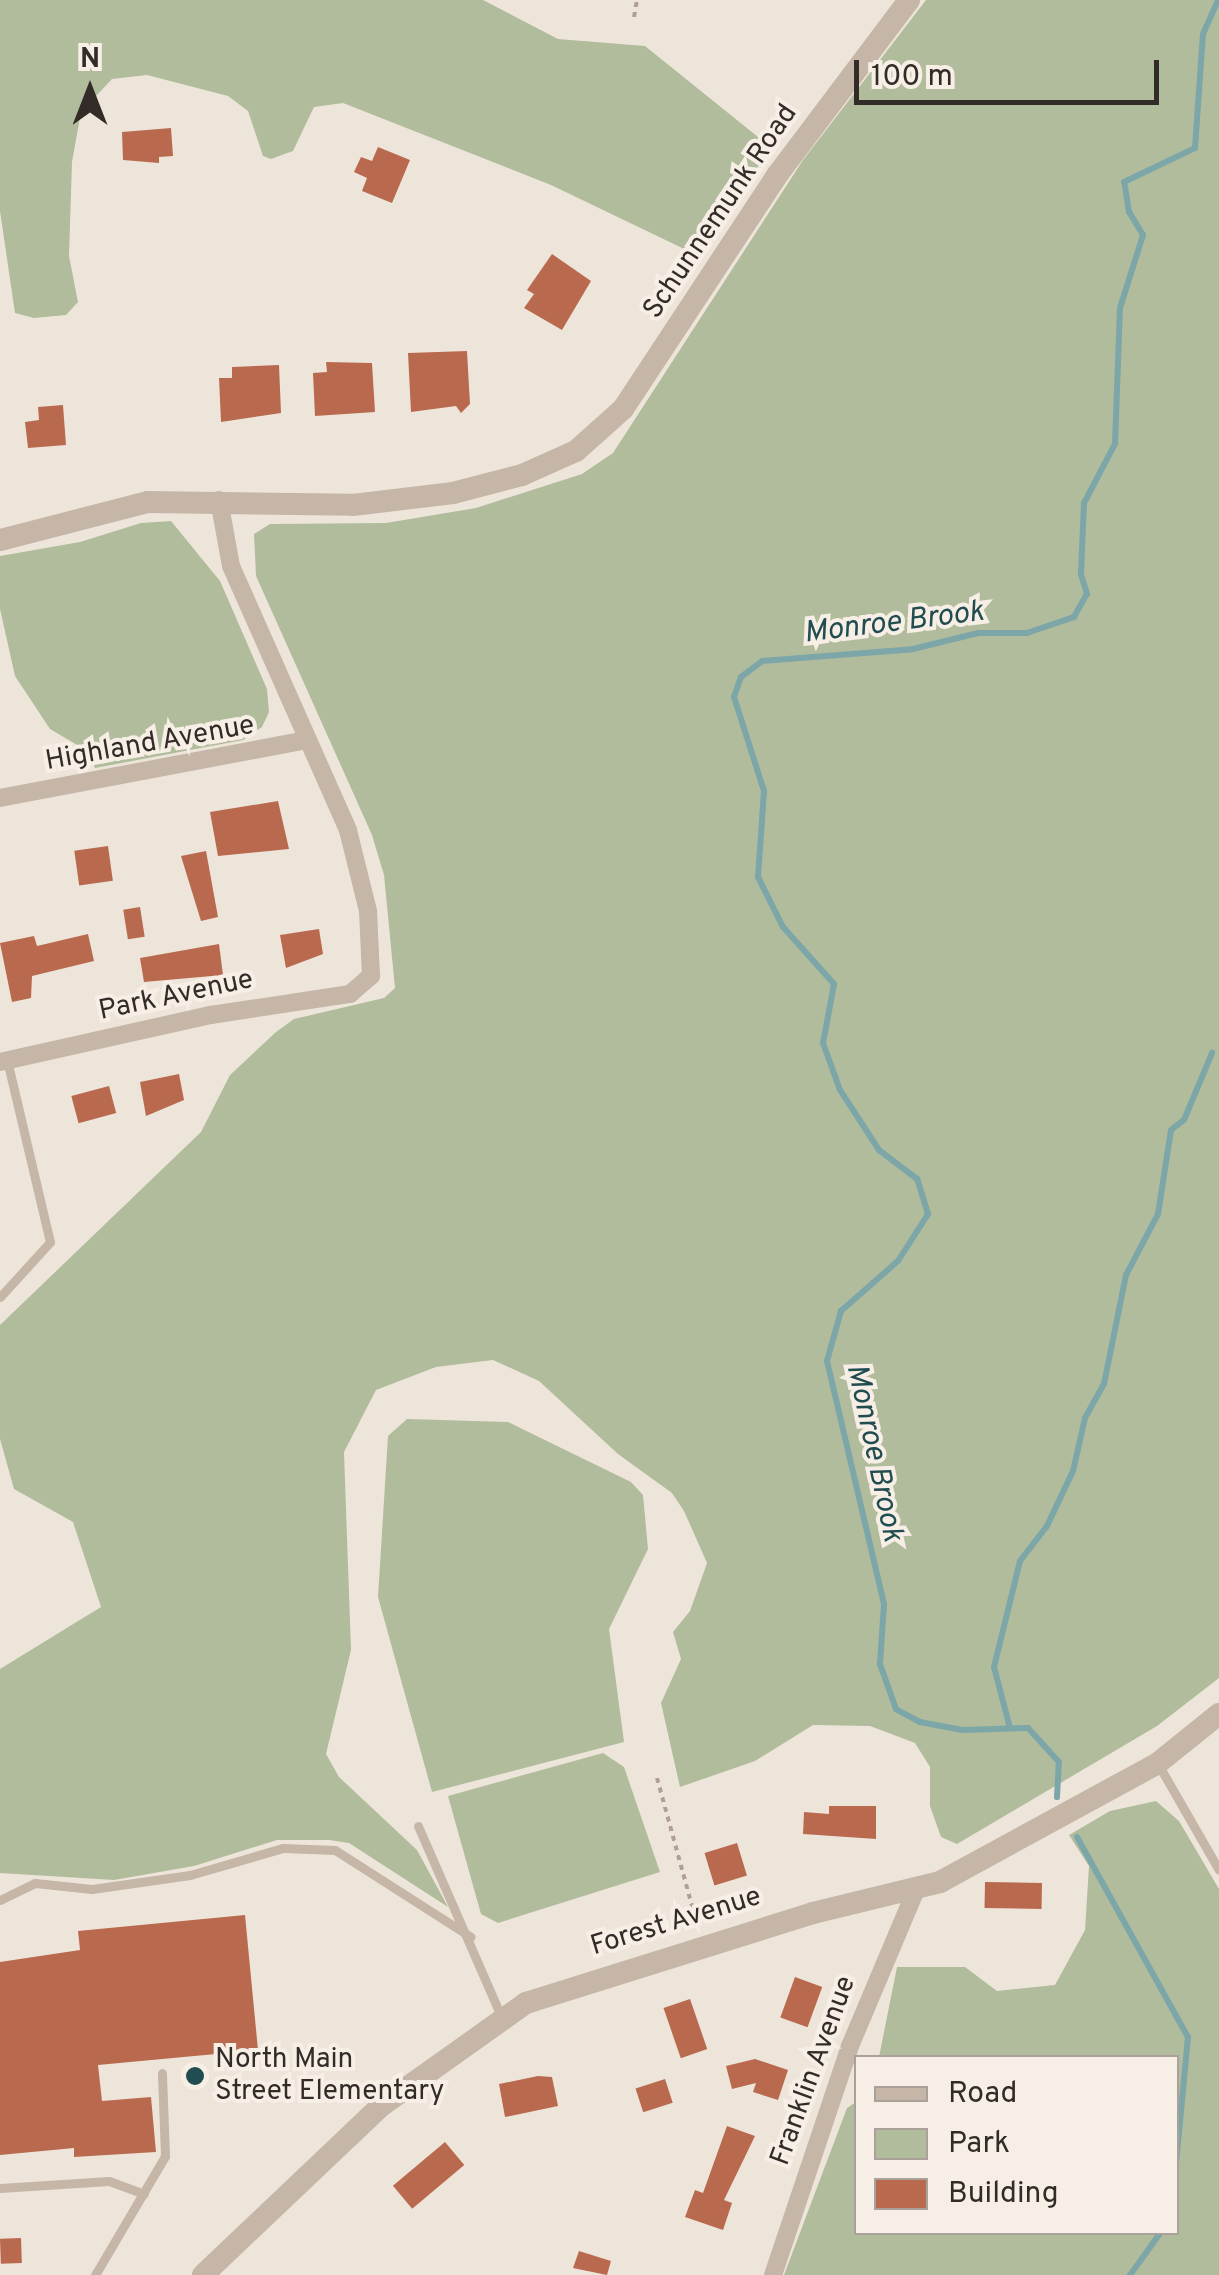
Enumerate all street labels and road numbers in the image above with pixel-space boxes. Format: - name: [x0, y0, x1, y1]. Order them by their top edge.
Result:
- street label: Schunnemunk Road: [637, 98, 805, 326]
- street label: Highland Avenue: [42, 709, 258, 779]
- street label: Park Avenue: [95, 963, 257, 1029]
- street label: Forest Avenue: [586, 1880, 766, 1964]
- street label: Franklin Avenue: [764, 1971, 864, 2171]

